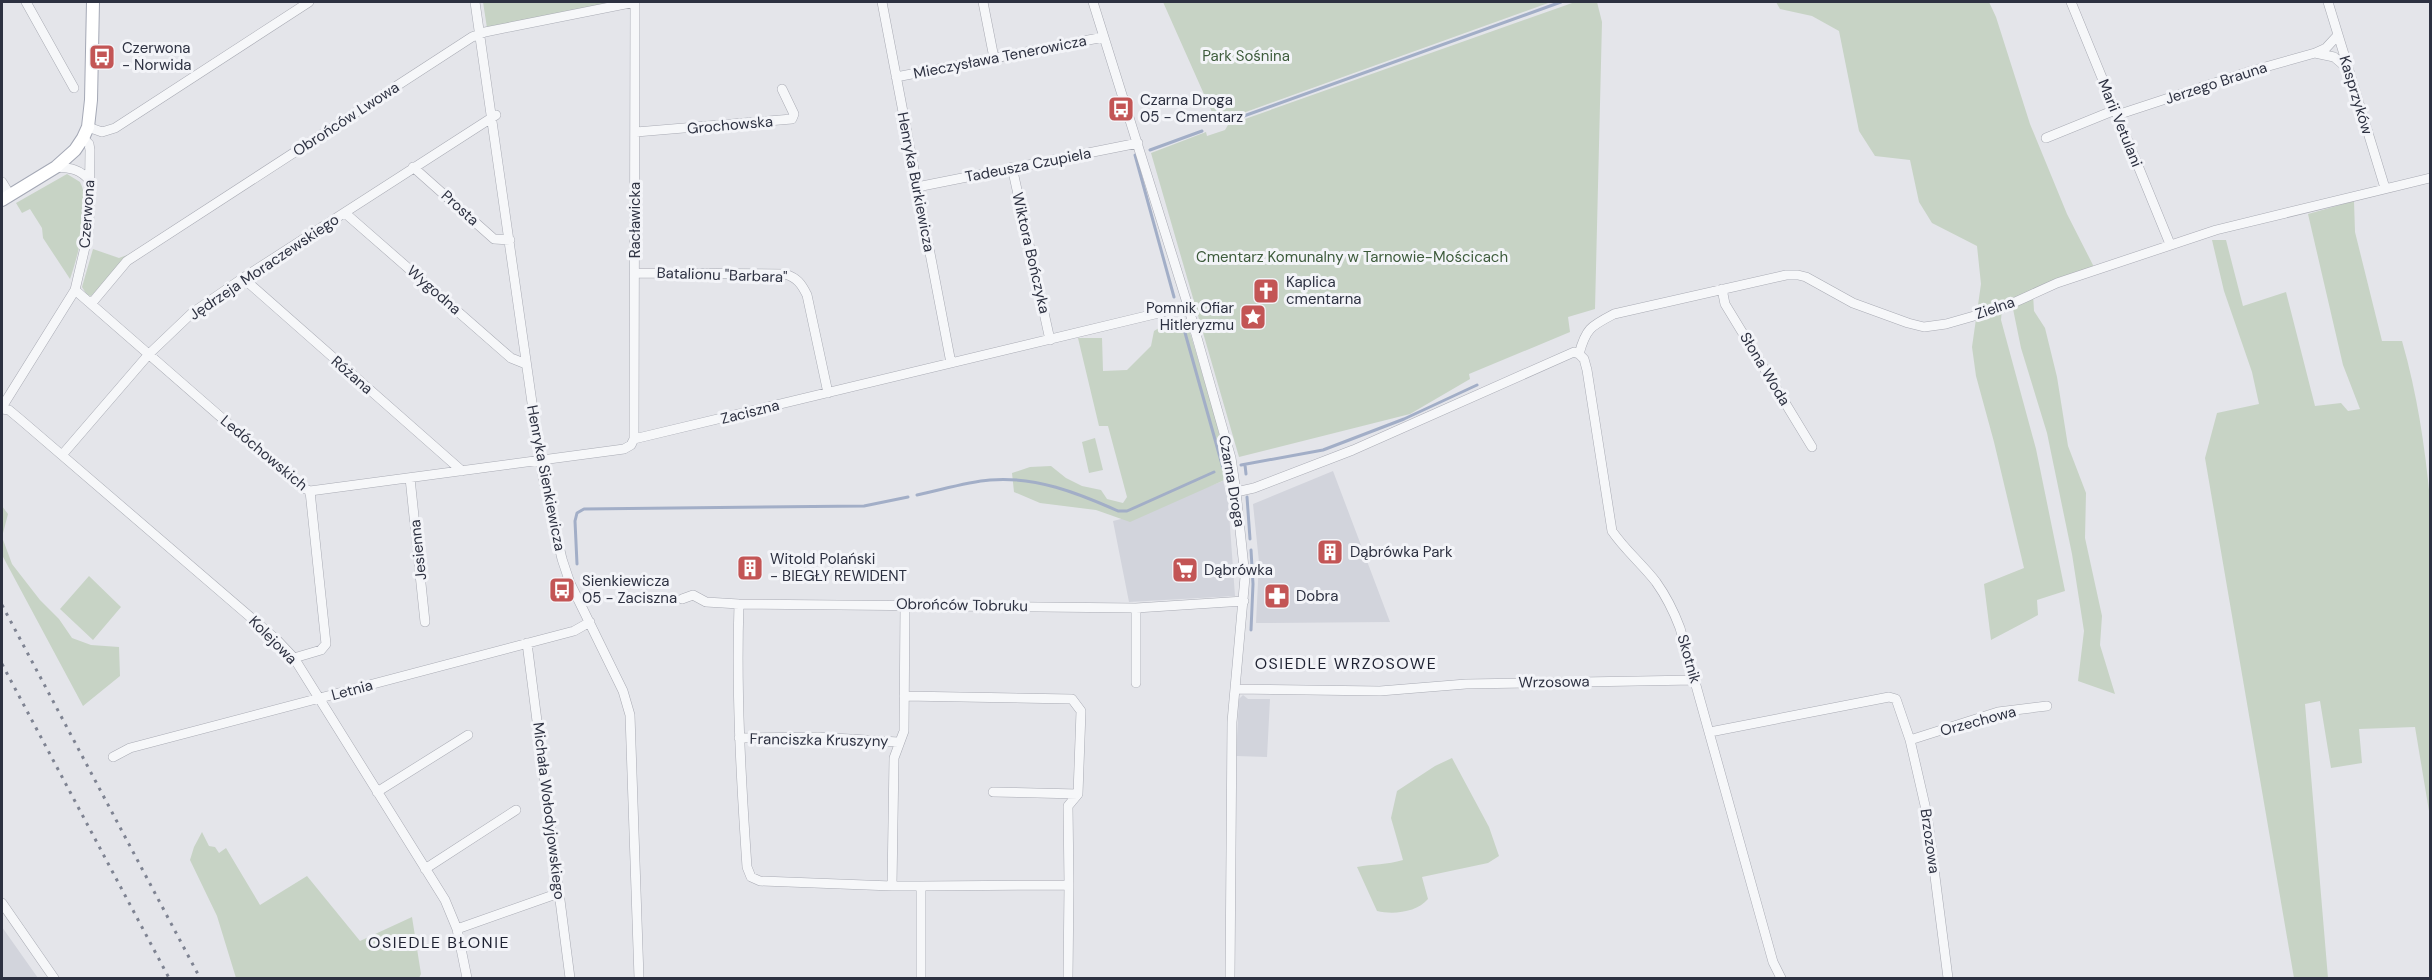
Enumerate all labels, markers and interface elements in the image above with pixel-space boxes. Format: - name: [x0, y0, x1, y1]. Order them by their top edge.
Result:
- street label: Mieczysława Tenerowicza: [912, 30, 1088, 84]
- place label: Czerwona - Norwida: [122, 38, 192, 75]
- bus stop icon: Czerwona - Norwida: [87, 42, 117, 72]
- park label: Park Sośnina: [1202, 46, 1290, 66]
- street label: Kasprzyków: [2335, 53, 2378, 137]
- street label: Jerzego Brauna: [2162, 57, 2270, 109]
- street label: Marii Vetulani: [2093, 76, 2147, 170]
- street label: Obrońców Lwowa: [289, 77, 403, 161]
- place label: Czarna Droga 05 - Cmentarz: [1140, 90, 1243, 127]
- bus stop icon: Czarna Droga 05 - Cmentarz: [1106, 94, 1136, 124]
- street label: Henryka Burkiewicza: [893, 110, 939, 254]
- street label: Grochowska: [686, 111, 774, 139]
- street label: Tadeusza Czupiela: [963, 143, 1093, 187]
- street label: Czerwona: [75, 179, 99, 249]
- street label: Racławicka: [625, 182, 645, 258]
- street label: Prosta: [437, 186, 483, 230]
- street label: Wiktora Bończyka: [1007, 190, 1055, 316]
- street label: Jędrzeja Moraczewskiego: [185, 209, 343, 325]
- park label: Cmentarz Komunalny w Tarnowie-Mościcach: [1196, 247, 1508, 267]
- street label: Wygodna: [403, 261, 465, 319]
- street label: Batalionu "Barbara": [656, 263, 788, 287]
- place label: Kaplica cmentarna: [1286, 272, 1361, 309]
- church icon: Kaplica cmentarna: [1251, 276, 1281, 306]
- street label: Zielna: [1973, 292, 2017, 324]
- place label: Pomnik Ofiar Hitleryzmu: [1146, 298, 1234, 335]
- place icon: Pomnik Ofiar Hitleryzmu: [1238, 302, 1268, 332]
- street label: Słona Woda: [1735, 329, 1795, 409]
- street label: Różana: [327, 351, 377, 399]
- street label: Zaciszna: [719, 395, 781, 429]
- street label: Henryka Sienkiewicza: [522, 403, 570, 553]
- street label: Ledóchowskich: [216, 411, 312, 495]
- street label: Czarna Droga: [1214, 434, 1250, 528]
- street label: Jesienna: [405, 519, 431, 581]
- building icon: Dąbrówka Park: [1315, 537, 1345, 567]
- place label: Dąbrówka Park: [1350, 542, 1453, 562]
- place label: Witold Polański - BIEGŁY REWIDENT: [770, 549, 907, 586]
- building icon: Witold Polański - BIEGŁY REWIDENT: [735, 553, 765, 583]
- supermarket icon: Dąbrówka: [1170, 555, 1200, 585]
- place label: Dąbrówka: [1204, 560, 1273, 580]
- place label: Sienkiewicza 05 - Zaciszna: [582, 571, 677, 608]
- bus stop icon: Sienkiewicza 05 - Zaciszna: [547, 575, 577, 605]
- pharmacy icon: Dobra: [1262, 581, 1292, 611]
- place label: Dobra: [1296, 586, 1338, 606]
- street label: Obrońców Tobruku: [896, 594, 1028, 616]
- street label: Kolejowa: [244, 611, 302, 669]
- street label: Skotnik: [1673, 632, 1706, 686]
- district label: OSIEDLE WRZOSOWE: [1255, 653, 1437, 674]
- street label: Wrzosowa: [1518, 671, 1590, 693]
- street label: Letnia: [329, 675, 375, 705]
- street label: Orzechowa: [1938, 701, 2018, 741]
- street label: Michała Wołodyjowskiego: [528, 721, 570, 901]
- street label: Franciszka Kruszyny: [749, 729, 889, 751]
- street label: Brzozowa: [1916, 807, 1944, 875]
- district label: OSIEDLE BŁONIE: [368, 932, 510, 953]

